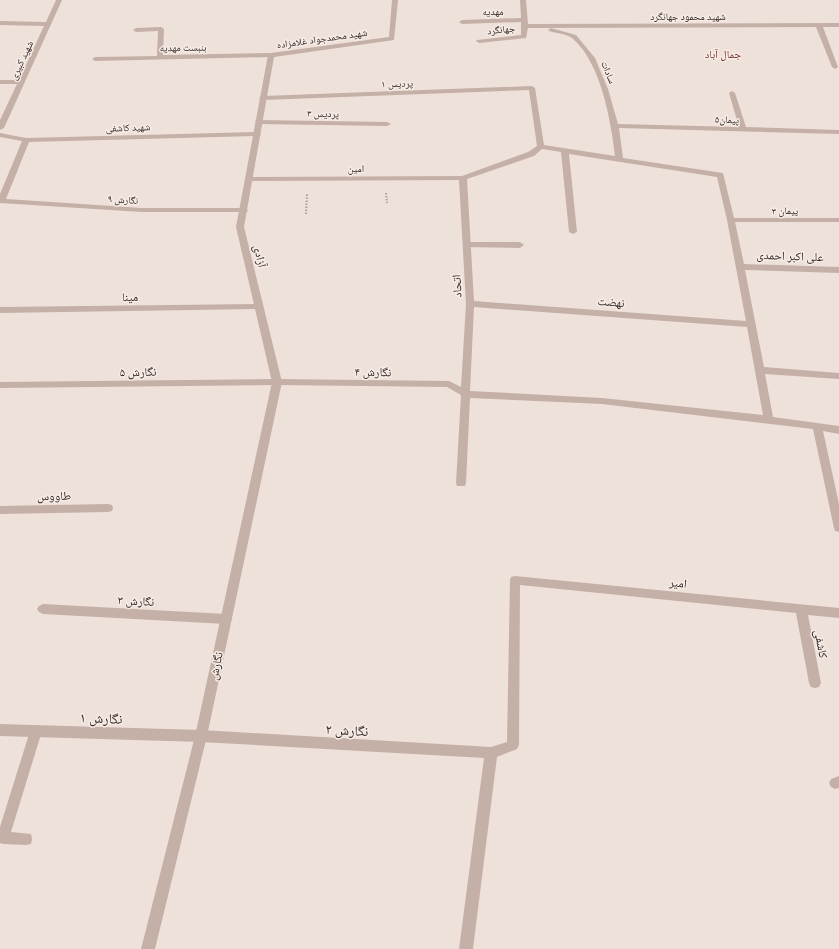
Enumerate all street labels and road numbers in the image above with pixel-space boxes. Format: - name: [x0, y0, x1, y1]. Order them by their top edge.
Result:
- street label: مهدیه: [482, 6, 504, 17]
- street label: شهید محمود جهانگرد: [650, 11, 726, 22]
- street label: جهانگرد: [486, 22, 516, 37]
- street label: شهید محمدجواد غلامزاده: [276, 27, 368, 50]
- street label: شهید کبیری: [8, 39, 36, 82]
- street label: بنبست مهدیه: [160, 42, 207, 54]
- street label: سادات: [599, 59, 618, 85]
- street label: پردیس ۱: [381, 77, 413, 91]
- street label: پردیس ۳: [307, 108, 339, 120]
- street label: پیمان۵: [715, 114, 739, 126]
- street label: شهید کاشفی: [105, 121, 151, 135]
- street label: امین: [348, 163, 364, 175]
- street label: نگارش ۹: [107, 193, 139, 207]
- street label: پیمان ۳: [772, 205, 798, 217]
- street label: آزادی: [251, 243, 270, 270]
- street label: علی اکبر احمدی: [756, 248, 824, 265]
- street label: اتحاد: [449, 274, 465, 298]
- street label: مینا: [122, 290, 138, 304]
- street label: نهضت: [597, 294, 625, 310]
- street label: نگارش ۵: [119, 365, 157, 379]
- street label: نگارش ۴: [354, 365, 392, 379]
- street label: طاووس: [37, 489, 71, 503]
- street label: امیر: [668, 575, 688, 591]
- street label: نگارش ۳: [117, 593, 155, 609]
- street label: کاشفی: [811, 629, 831, 659]
- street label: نگارش: [206, 651, 226, 681]
- street label: نگارش ۱: [79, 709, 123, 728]
- street label: نگارش ۲: [325, 721, 369, 740]

